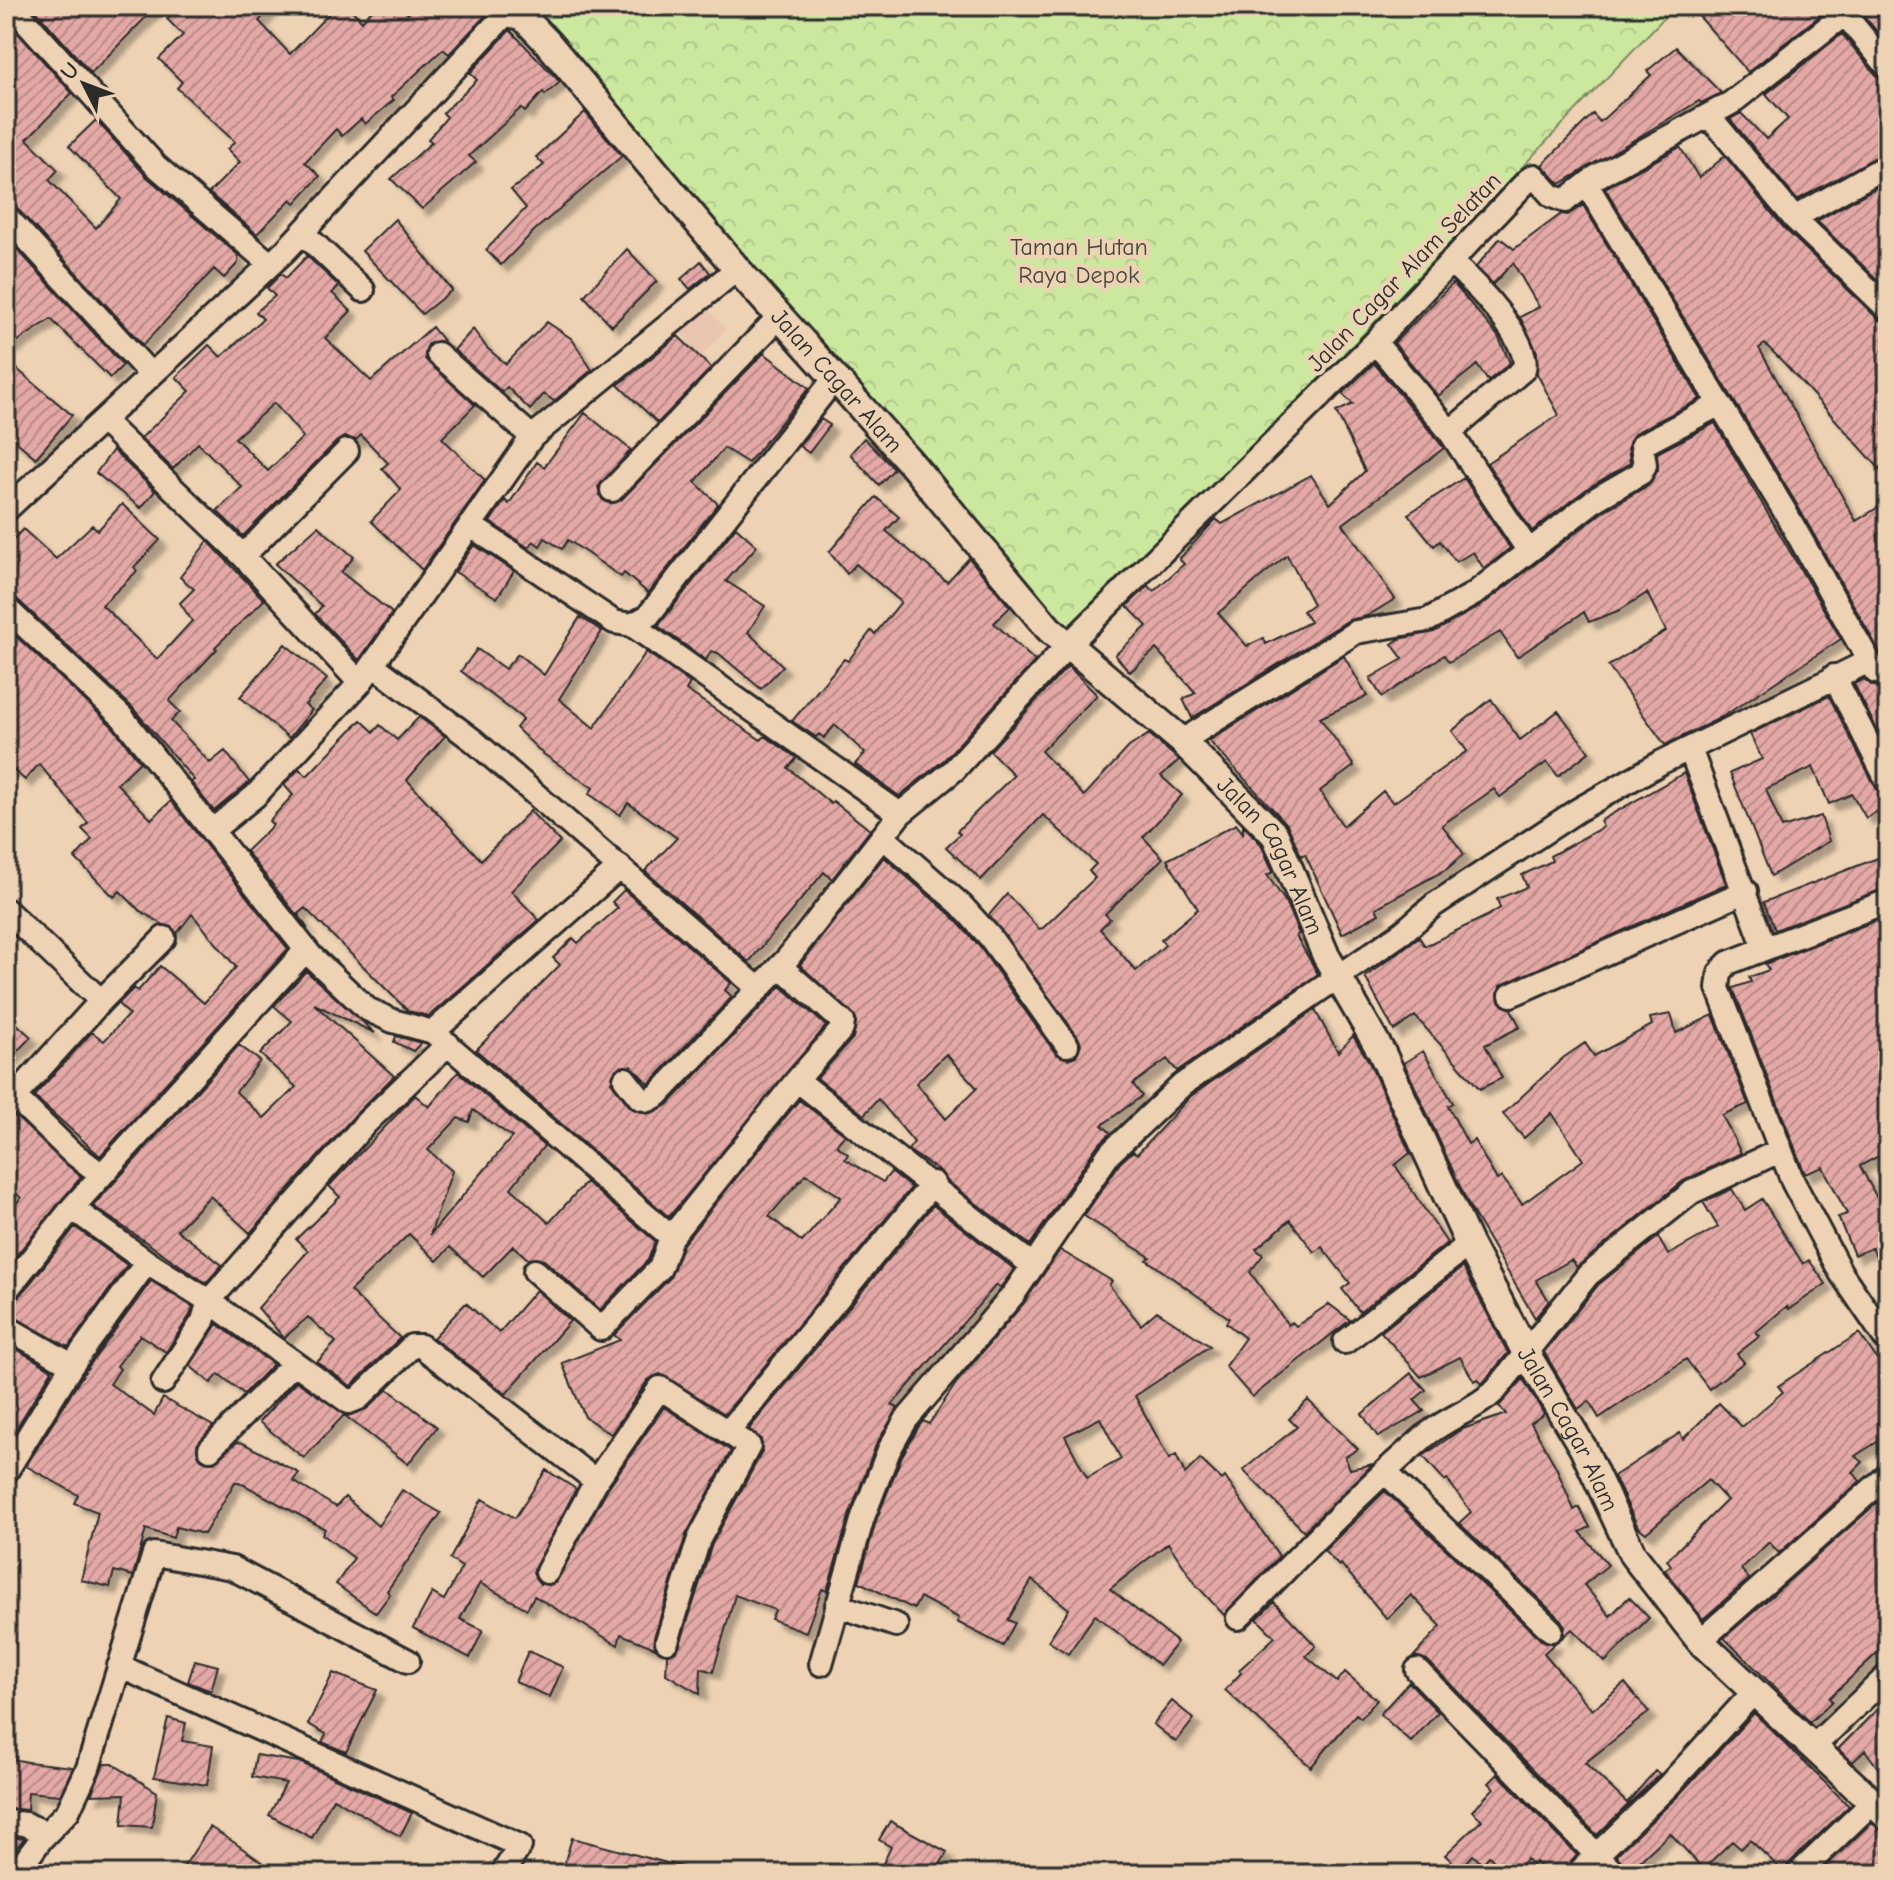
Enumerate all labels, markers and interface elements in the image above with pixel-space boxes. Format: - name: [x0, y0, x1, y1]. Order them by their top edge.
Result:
- north arrow: [44, 44, 124, 124]
- text: U: [55, 57, 84, 85]
- street label: Jalan Cagar Alam Selatan: [1301, 167, 1507, 377]
- park label: Taman Hutan Raya Depok: [1010, 233, 1148, 289]
- street label: Jalan Cagar Alam: [765, 303, 909, 458]
- street label: Jalan Cagar Alam: [1211, 771, 1329, 939]
- street label: Jalan Cagar Alam: [1511, 1342, 1624, 1516]

